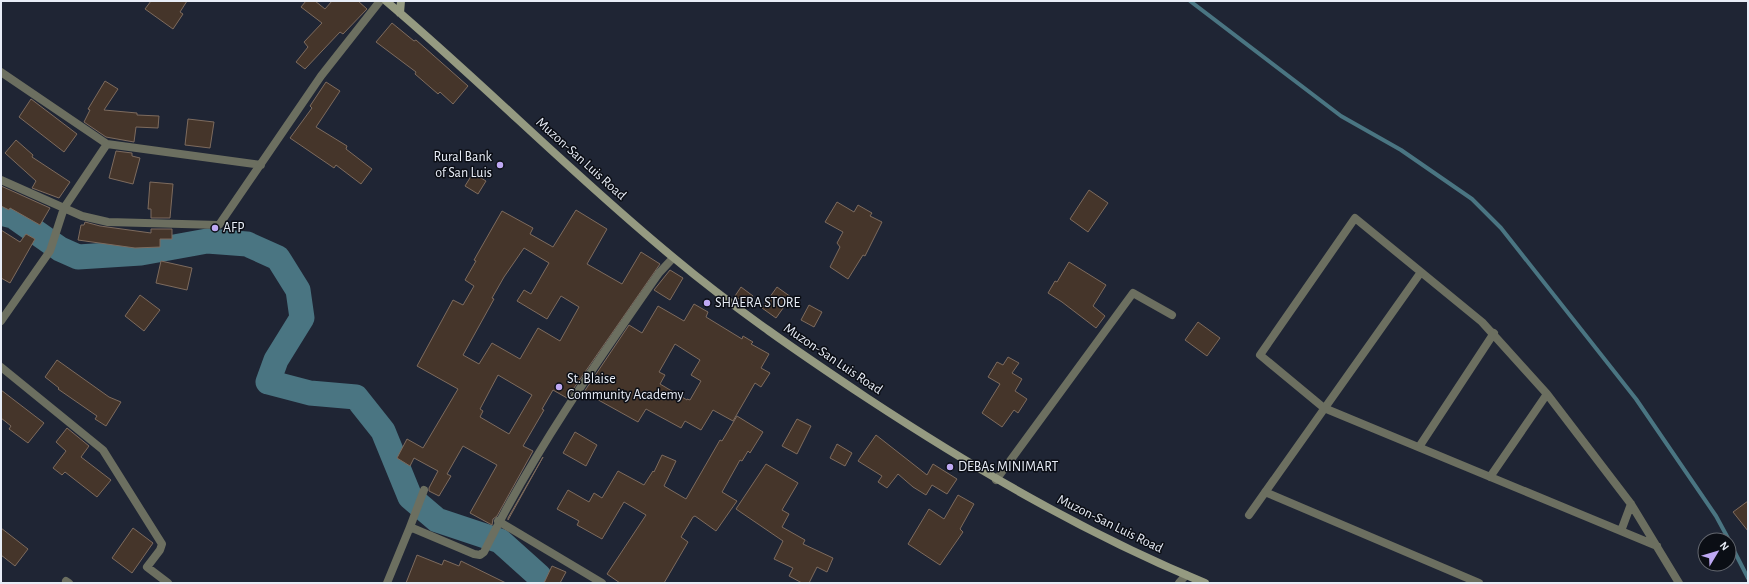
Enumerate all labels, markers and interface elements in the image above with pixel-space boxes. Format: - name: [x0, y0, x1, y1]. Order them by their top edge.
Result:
- street label: Muzon-San Luis Road: [533, 115, 629, 203]
- place label: Rural Bank of San Luis: [433, 150, 493, 180]
- marker: Rural Bank of San Luis: [495, 160, 505, 170]
- place label: AFP: [223, 221, 244, 235]
- marker: AFP: [210, 223, 220, 233]
- place label: SHAERA STORE: [715, 296, 801, 310]
- marker: SHAERA STORE: [702, 298, 712, 308]
- street label: Muzon-San Luis Road: [781, 321, 885, 397]
- place label: St. Blaise Community Academy: [567, 372, 684, 402]
- marker: St. Blaise Community Academy: [554, 382, 564, 392]
- place label: DEBAs MINIMART: [958, 460, 1058, 474]
- marker: DEBAs MINIMART: [945, 462, 955, 472]
- street label: Muzon-San Luis Road: [1055, 492, 1165, 556]
- north arrow: [1697, 532, 1737, 572]
- text: N: [1718, 540, 1731, 553]

